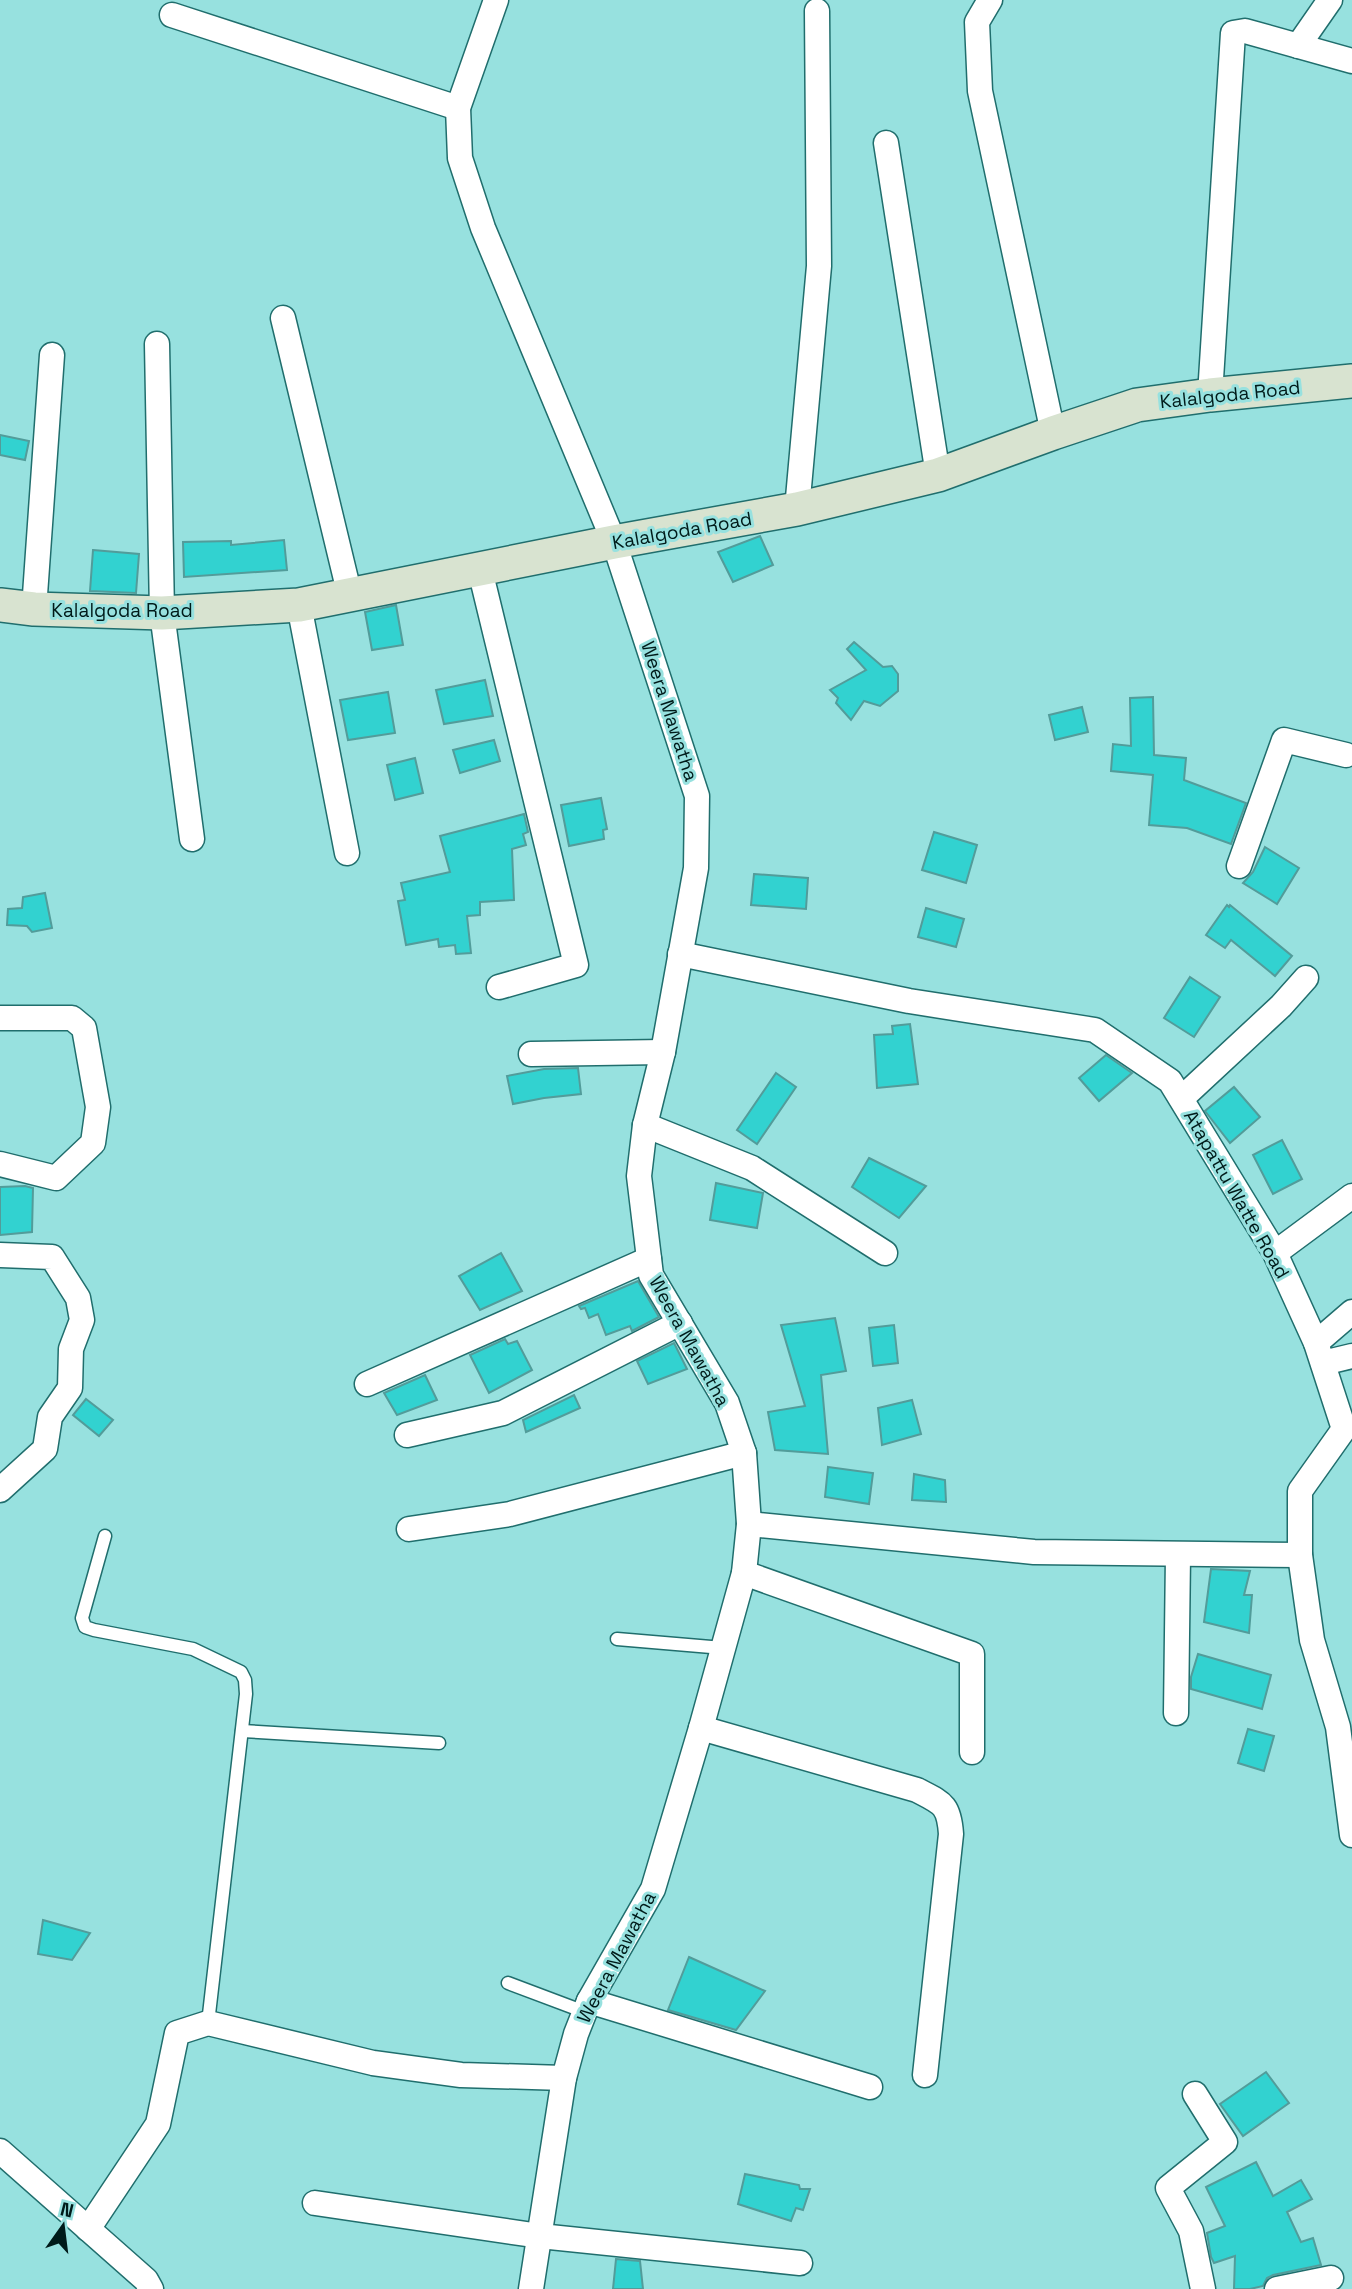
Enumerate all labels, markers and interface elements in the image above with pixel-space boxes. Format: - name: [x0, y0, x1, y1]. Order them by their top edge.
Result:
- street label: Kalalgoda Road: [1158, 375, 1302, 414]
- street label: Kalalgoda Road: [610, 506, 754, 555]
- street label: Kalalgoda Road: [51, 598, 193, 623]
- street label: Weera Mawatha: [635, 638, 704, 784]
- street label: Atapattu Watte Road: [1178, 1105, 1295, 1283]
- street label: Weera Mawatha: [643, 1272, 736, 1411]
- street label: Weera Mawatha: [571, 1887, 662, 2027]
- north arrow: [28, 2191, 98, 2261]
- text: N: [58, 2196, 76, 2224]

